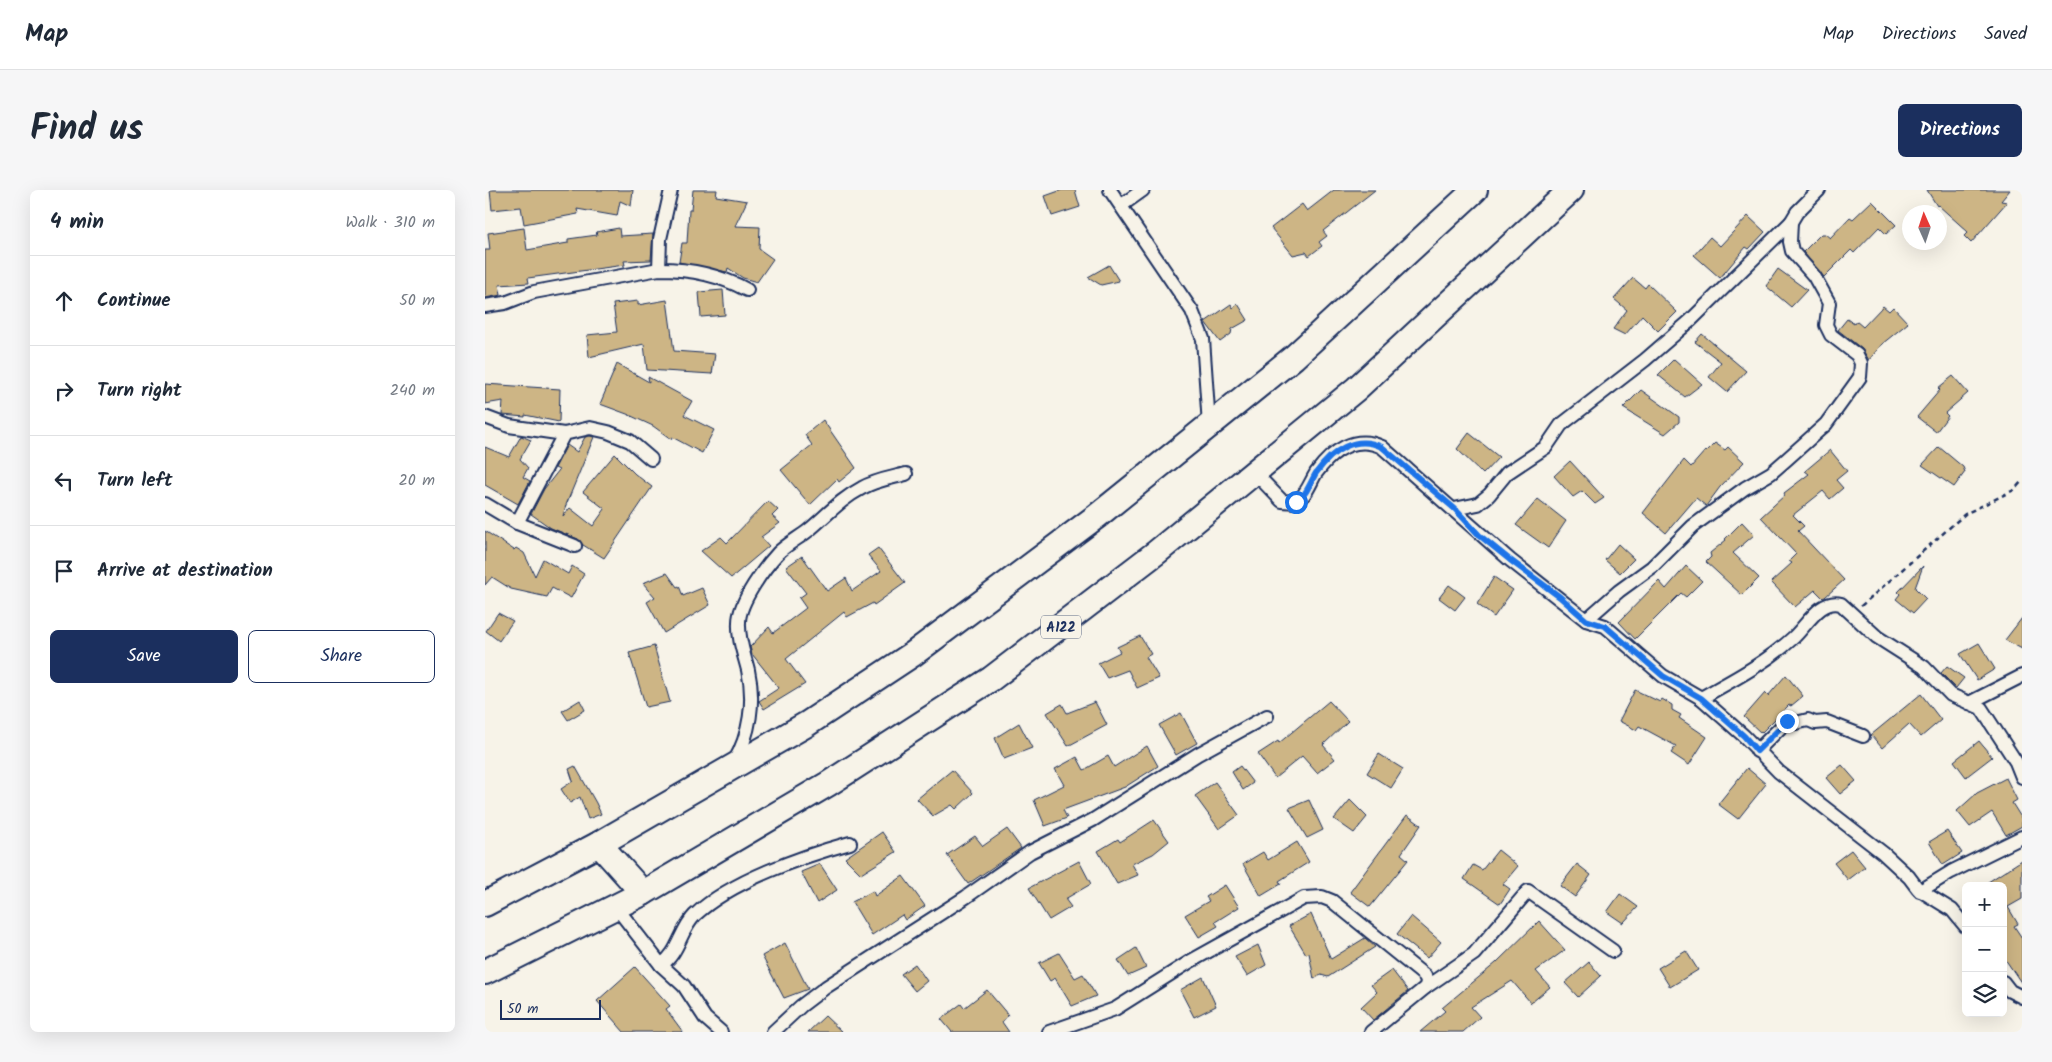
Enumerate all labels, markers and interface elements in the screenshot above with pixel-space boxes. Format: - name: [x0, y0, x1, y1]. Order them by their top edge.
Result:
- text: Map: [25, 15, 68, 54]
- text: Map: [1822, 20, 1854, 49]
- text: Directions: [1882, 20, 1956, 49]
- text: Saved: [1984, 20, 2027, 49]
- text: Find us: [30, 102, 143, 158]
- button: Directions: [1898, 104, 2022, 157]
- north arrow: [1902, 205, 1947, 250]
- text: 4 min: [50, 206, 104, 239]
- text: Walk · 310 m: [346, 210, 435, 235]
- text: Continue: [97, 286, 170, 316]
- icon: ahead: [50, 287, 78, 315]
- text: 50 m: [399, 288, 435, 313]
- text: Turn right: [97, 376, 182, 406]
- icon: right: [50, 377, 78, 405]
- text: 240 m: [390, 378, 435, 403]
- text: Turn left: [97, 466, 172, 496]
- icon: left: [50, 467, 78, 495]
- text: 20 m: [399, 468, 435, 493]
- route start: [1285, 491, 1308, 514]
- text: Arrive at destination: [97, 556, 273, 586]
- icon: arrive: [50, 557, 78, 585]
- road number: A122: [1041, 616, 1081, 638]
- button: Save: [50, 630, 238, 683]
- button: Share: [248, 630, 435, 683]
- route end: [1776, 710, 1799, 733]
- map controls: [1962, 882, 2007, 1017]
- button: +: [1962, 882, 2007, 927]
- button: −: [1962, 927, 2007, 972]
- button: layers: [1962, 972, 2007, 1017]
- scale bar: [500, 997, 601, 1020]
- text: 50 m: [507, 998, 538, 1020]

